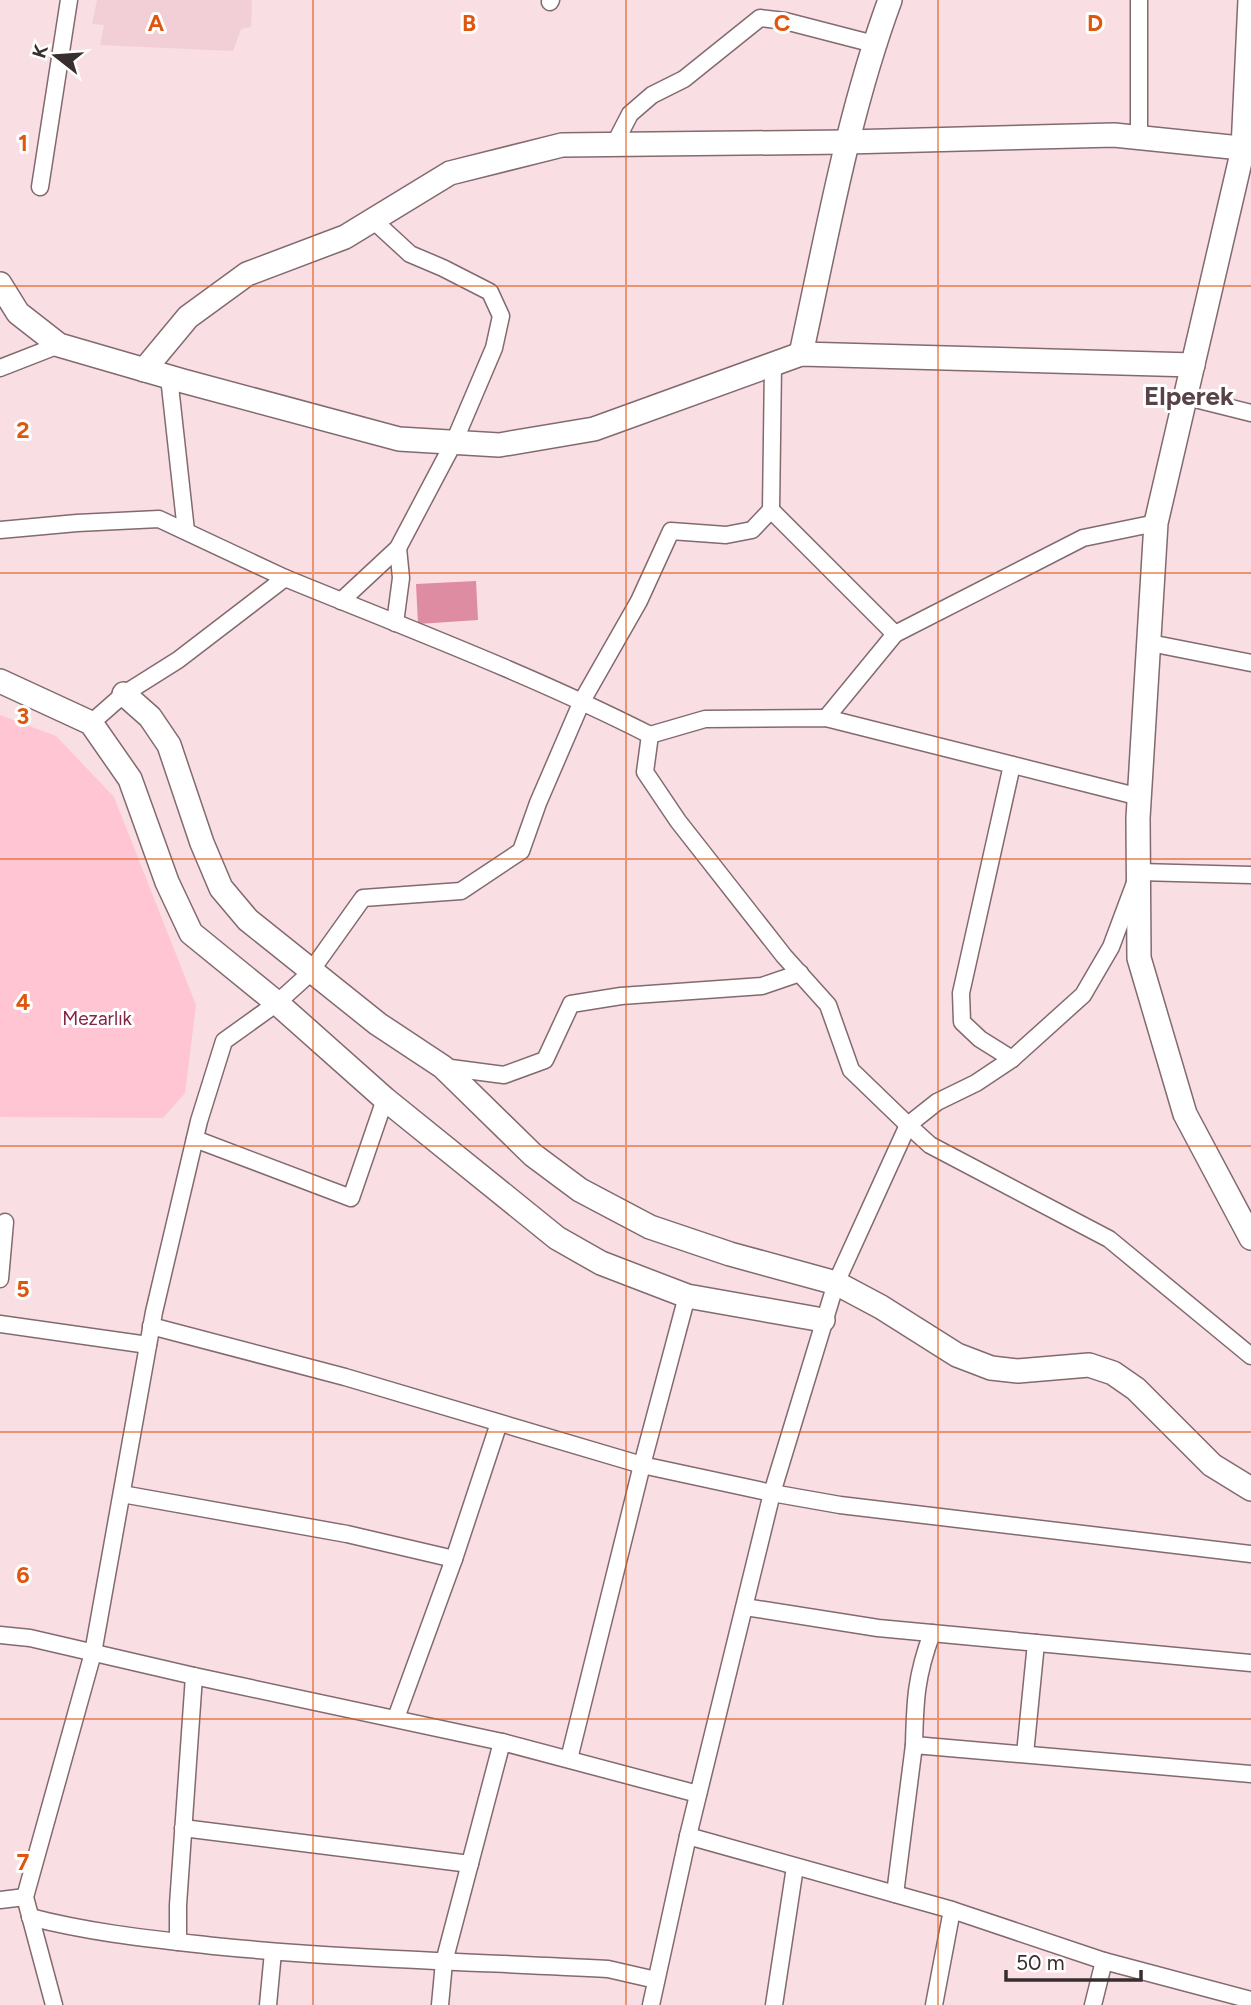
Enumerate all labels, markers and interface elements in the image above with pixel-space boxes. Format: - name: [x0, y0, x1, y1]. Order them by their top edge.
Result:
- text: A: [148, 9, 165, 37]
- text: B: [462, 9, 476, 37]
- text: C: [774, 9, 791, 37]
- text: D: [1087, 9, 1103, 37]
- north arrow: [21, 21, 91, 91]
- text: K: [27, 41, 53, 61]
- text: 1: [18, 129, 28, 157]
- district label: Elperek: [1144, 380, 1234, 412]
- text: 2: [16, 416, 30, 444]
- text: 3: [17, 702, 29, 730]
- text: 4: [16, 988, 30, 1016]
- park label: Mezarlık: [62, 1007, 133, 1030]
- text: 5: [16, 1275, 30, 1303]
- text: 6: [16, 1561, 30, 1589]
- text: 7: [17, 1848, 30, 1876]
- scale bar: [1006, 1938, 1141, 1982]
- text: 50 m: [1016, 1950, 1065, 1975]

